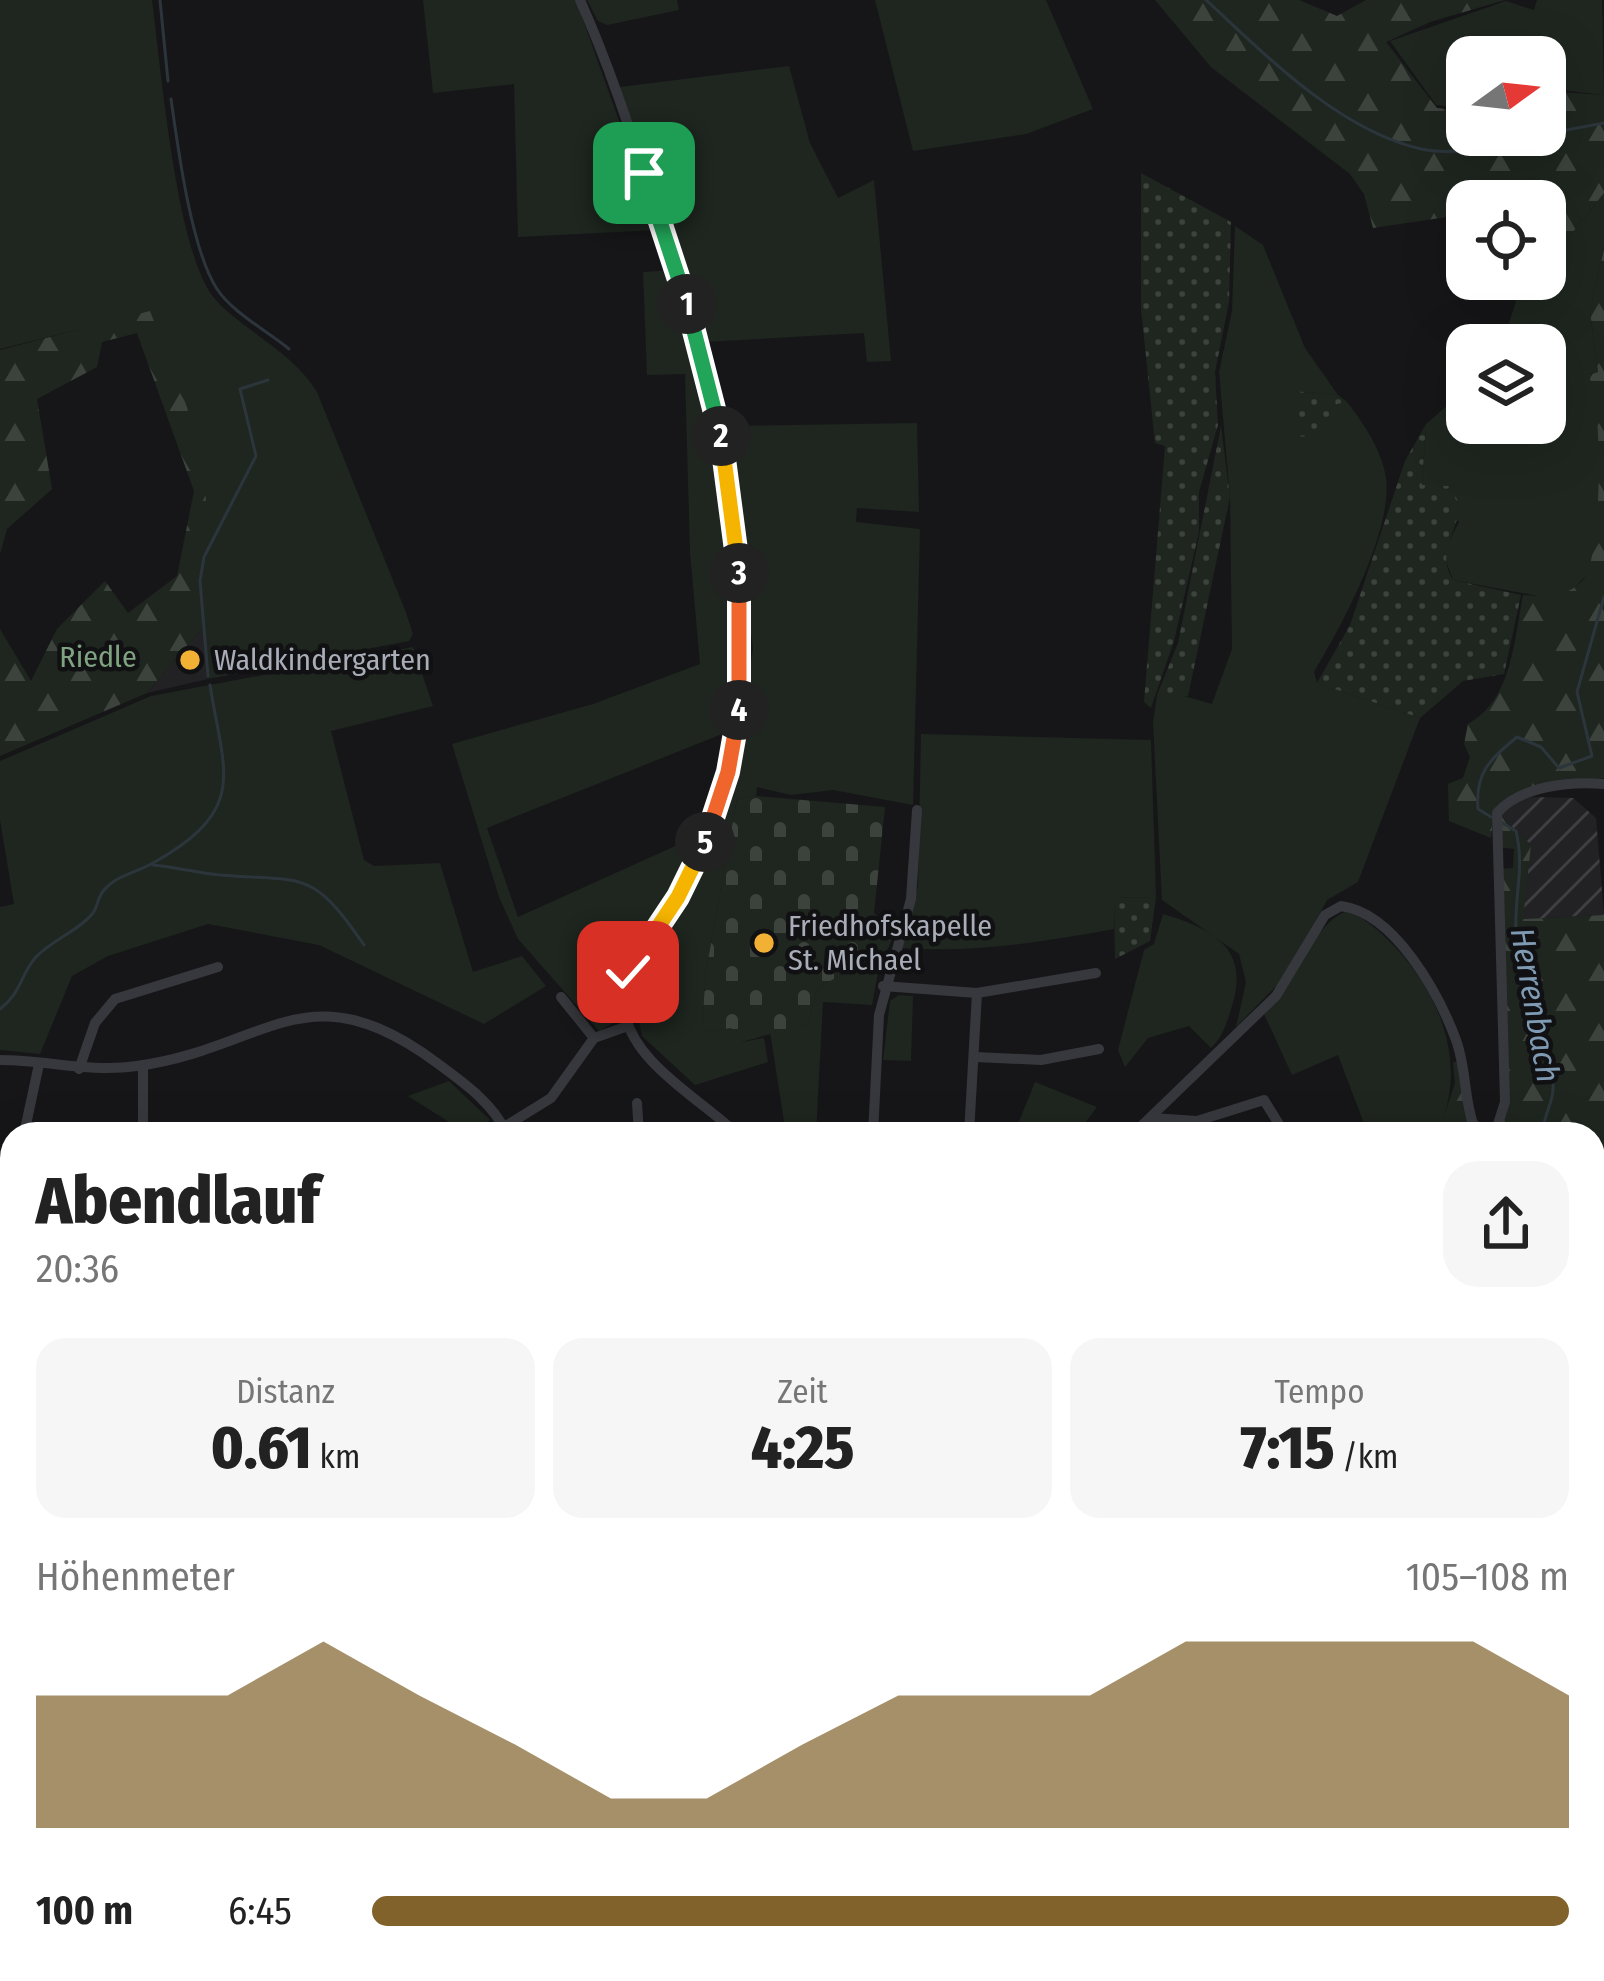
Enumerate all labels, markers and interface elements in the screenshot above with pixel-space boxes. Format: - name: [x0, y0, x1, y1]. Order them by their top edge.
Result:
- north arrow: [1446, 36, 1566, 156]
- map controls: [1446, 36, 1566, 444]
- pin: [593, 122, 695, 224]
- icon: arrive: [611, 140, 677, 206]
- button: locate: [1446, 180, 1566, 300]
- pin: 1: [657, 274, 717, 334]
- text: 1: [680, 284, 694, 324]
- button: layers: [1446, 324, 1566, 444]
- pin: 2: [691, 406, 751, 466]
- text: 2: [713, 416, 729, 456]
- pin: 3: [709, 543, 769, 603]
- text: 3: [731, 553, 747, 593]
- park label: Riedle: [59, 639, 137, 675]
- place label: Waldkindergarten: [214, 642, 431, 678]
- marker: Waldkindergarten: [177, 647, 203, 673]
- pin: 4: [709, 680, 769, 740]
- text: 4: [731, 690, 747, 730]
- pin: 5: [675, 812, 735, 872]
- text: 5: [697, 822, 713, 862]
- place label: Friedhofskapelle St. Michael: [788, 908, 992, 978]
- pin: [577, 921, 679, 1023]
- water label: Herrenbach: [1502, 925, 1568, 1085]
- marker: Friedhofskapelle St. Michael: [751, 930, 777, 956]
- icon: check: [595, 939, 661, 1005]
- text: Abendlauf: [36, 1161, 320, 1240]
- button: share: [1443, 1161, 1569, 1287]
- text: 20:36: [36, 1246, 119, 1292]
- text: Distanz: [236, 1372, 335, 1412]
- text: Zeit: [777, 1372, 828, 1412]
- text: Tempo: [1274, 1372, 1365, 1412]
- text: 0.61: [211, 1412, 312, 1484]
- text: 4:25: [751, 1412, 854, 1484]
- text: 7:15: [1241, 1412, 1335, 1484]
- text: km: [312, 1437, 360, 1477]
- text: /km: [1335, 1437, 1398, 1477]
- text: Höhenmeter: [36, 1554, 235, 1600]
- text: 105–108 m: [1406, 1554, 1569, 1600]
- text: 100 m: [36, 1888, 133, 1934]
- text: 6:45: [228, 1888, 292, 1934]

